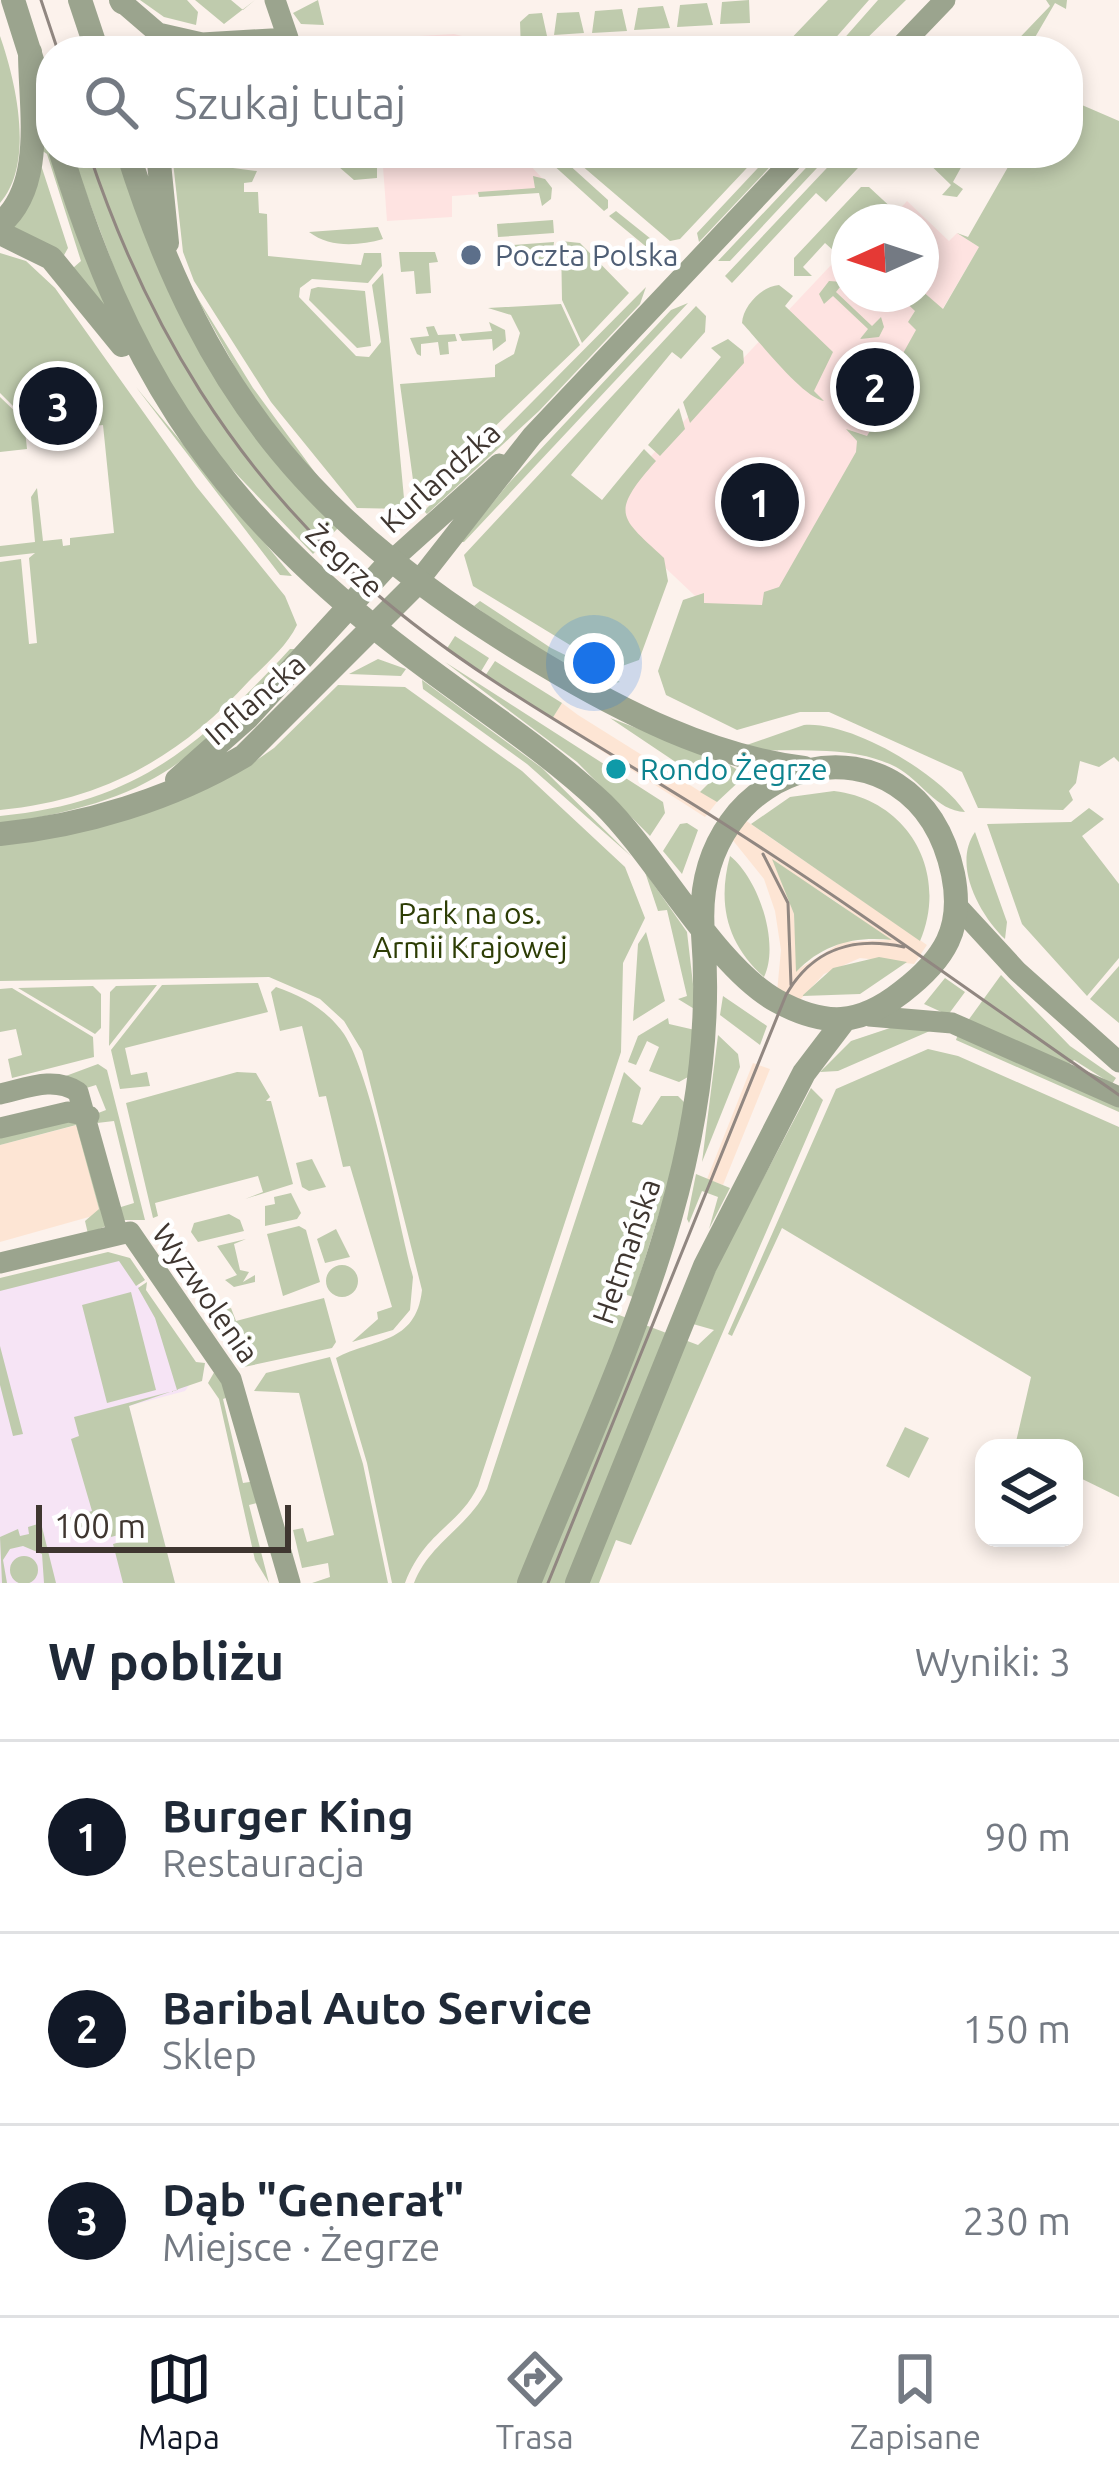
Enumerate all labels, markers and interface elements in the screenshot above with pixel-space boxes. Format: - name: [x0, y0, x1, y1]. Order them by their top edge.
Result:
- search box: [36, 36, 1083, 168]
- icon: search: [78, 69, 144, 135]
- text: Szukaj tutaj: [174, 77, 406, 128]
- north arrow: [831, 204, 939, 312]
- place label: Poczta Polska: [495, 238, 679, 272]
- marker: Poczta Polska: [458, 242, 484, 268]
- pin: 2: [836, 342, 914, 432]
- pin: 3: [19, 361, 97, 451]
- street label: Kurlandzka: [373, 415, 507, 539]
- pin: 1: [721, 457, 799, 547]
- street label: Żegrze: [300, 516, 390, 604]
- your location: [564, 633, 624, 693]
- street label: Inflancka: [198, 646, 312, 752]
- place label: Rondo Żegrze: [640, 752, 828, 786]
- marker: Rondo Żegrze: [603, 756, 629, 782]
- park label: Park na os. Armii Krajowej: [372, 896, 568, 964]
- street label: Hetmańska: [585, 1174, 667, 1328]
- street label: Wyzwolenia: [146, 1217, 266, 1369]
- map controls: [975, 1439, 1083, 1547]
- button: layers: [975, 1439, 1083, 1547]
- scale bar: [36, 1499, 291, 1552]
- text: 100 m: [54, 1507, 146, 1544]
- text: W pobliżu: [48, 1632, 284, 1690]
- text: Wyniki: 3: [915, 1640, 1071, 1683]
- text: Burger King: [162, 1790, 414, 1841]
- text: 1: [76, 1815, 98, 1858]
- text: 90 m: [984, 1815, 1071, 1858]
- text: Restauracja: [162, 1841, 365, 1884]
- text: Baribal Auto Service: [162, 1982, 592, 2033]
- text: 2: [76, 2007, 98, 2050]
- text: 150 m: [962, 2007, 1071, 2050]
- text: Sklep: [162, 2033, 257, 2076]
- text: Dąb "Generał": [162, 2174, 464, 2225]
- text: 3: [76, 2199, 98, 2242]
- text: 230 m: [962, 2199, 1071, 2242]
- text: Miejsce · Żegrze: [162, 2225, 440, 2268]
- tab: Mapa: [138, 2346, 220, 2455]
- tab: Trasa: [496, 2346, 574, 2455]
- tab: Zapisane: [850, 2346, 981, 2455]

